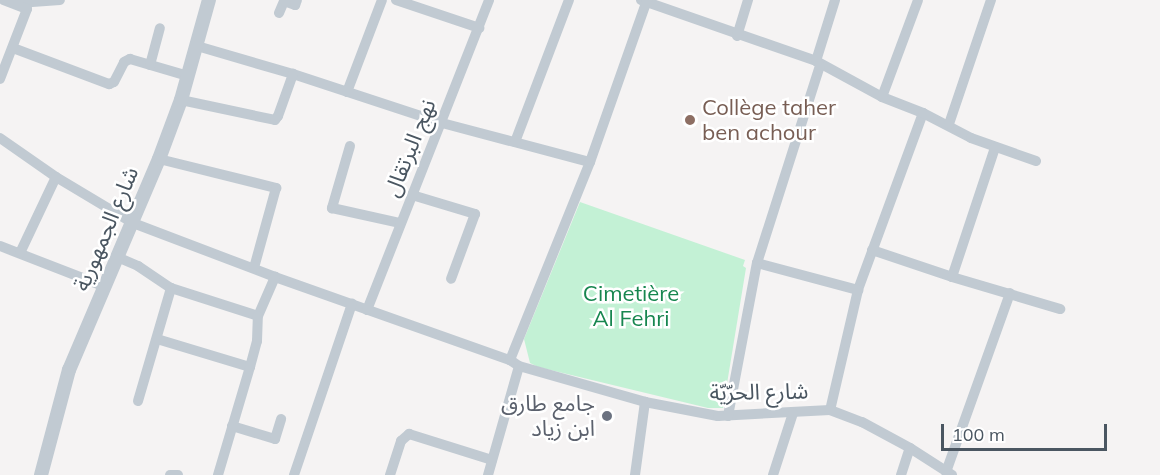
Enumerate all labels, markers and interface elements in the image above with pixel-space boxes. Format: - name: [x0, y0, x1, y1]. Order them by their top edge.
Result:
- place label: Collège taher ben achour: [702, 94, 836, 146]
- street label: نهج البرتقال: [379, 95, 441, 201]
- marker: Collège taher ben achour: [683, 113, 697, 127]
- street label: شارع الجمهورية: [68, 163, 144, 295]
- park label: Cimetière Al Fehri: [583, 280, 679, 332]
- street label: شارع الحرّيّة: [709, 378, 809, 406]
- place label: جامع طارق ابن زياد: [501, 390, 595, 442]
- marker: جامع طارق ابن زياد: [600, 409, 614, 423]
- scale bar: [944, 412, 1110, 450]
- text: 100 m: [952, 423, 1005, 446]

